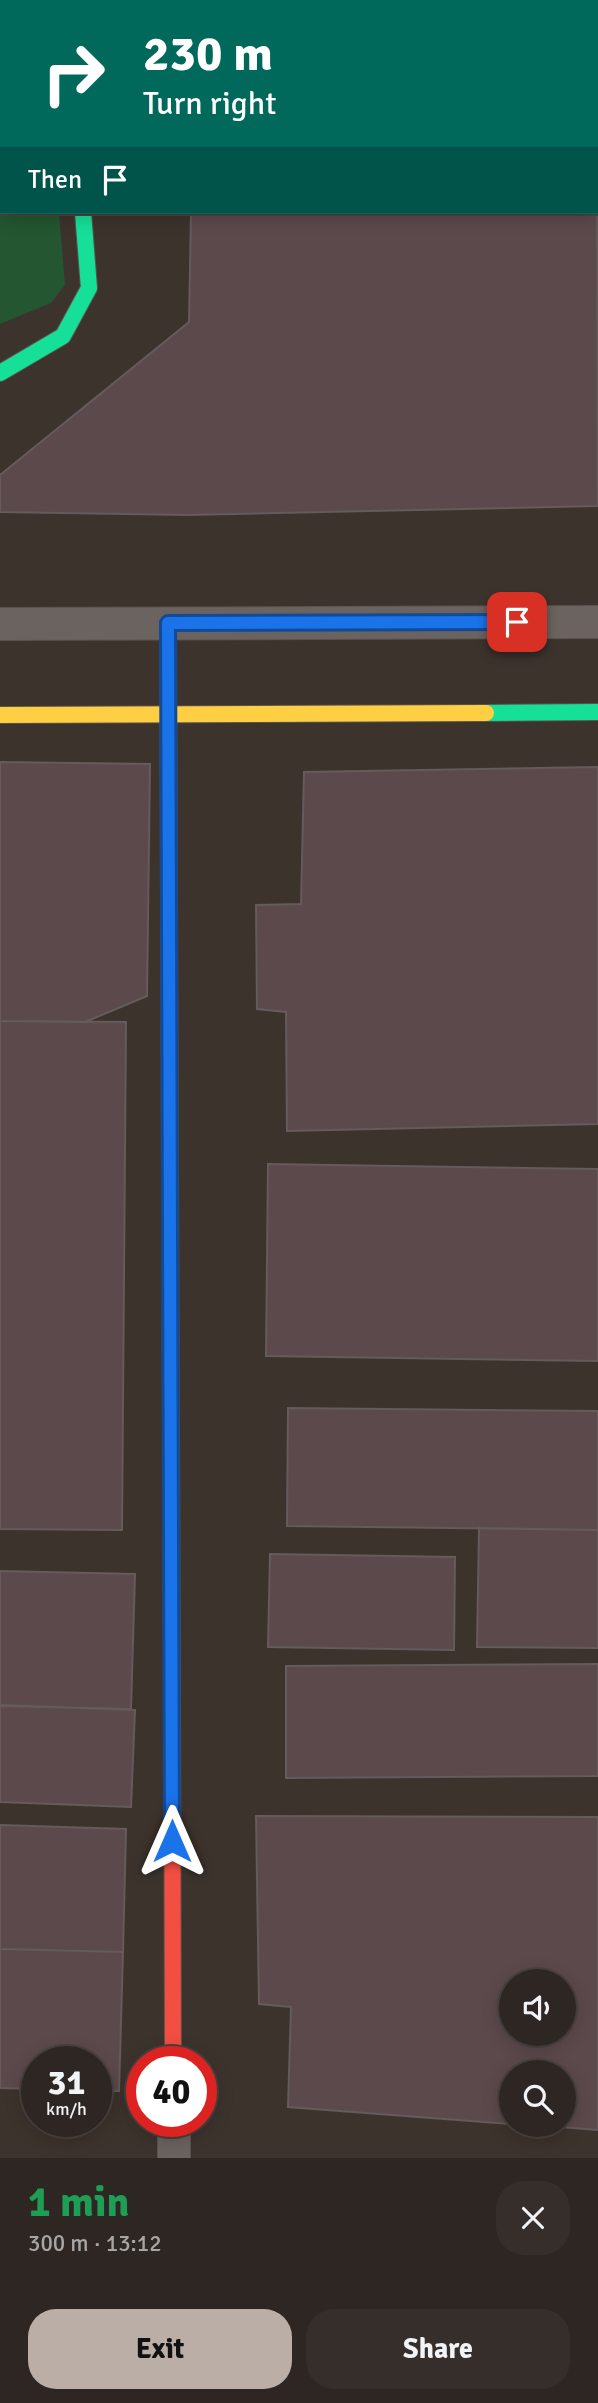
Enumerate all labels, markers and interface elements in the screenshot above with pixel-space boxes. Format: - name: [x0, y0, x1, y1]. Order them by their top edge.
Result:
- text: 230 m: [143, 24, 273, 84]
- icon: right: [28, 28, 119, 119]
- text: Turn right: [143, 84, 276, 123]
- icon: arrive: [96, 161, 134, 199]
- text: Then: [28, 164, 82, 196]
- pin: [487, 592, 547, 652]
- icon: arrive: [498, 603, 536, 641]
- position arrow: [135, 1804, 209, 1878]
- map controls: [499, 1969, 576, 2137]
- button: sound: [499, 1969, 576, 2046]
- speed limit sign: 40: [126, 2046, 217, 2137]
- button: search: [499, 2060, 576, 2137]
- text: 31: [48, 2061, 85, 2104]
- text: km/h: [46, 2098, 87, 2120]
- text: 1 min: [28, 2177, 129, 2228]
- button: close: [496, 2181, 570, 2255]
- text: 300 m · 13:12: [28, 2229, 162, 2258]
- button: Exit: [28, 2309, 292, 2389]
- button: Share: [306, 2309, 570, 2389]

